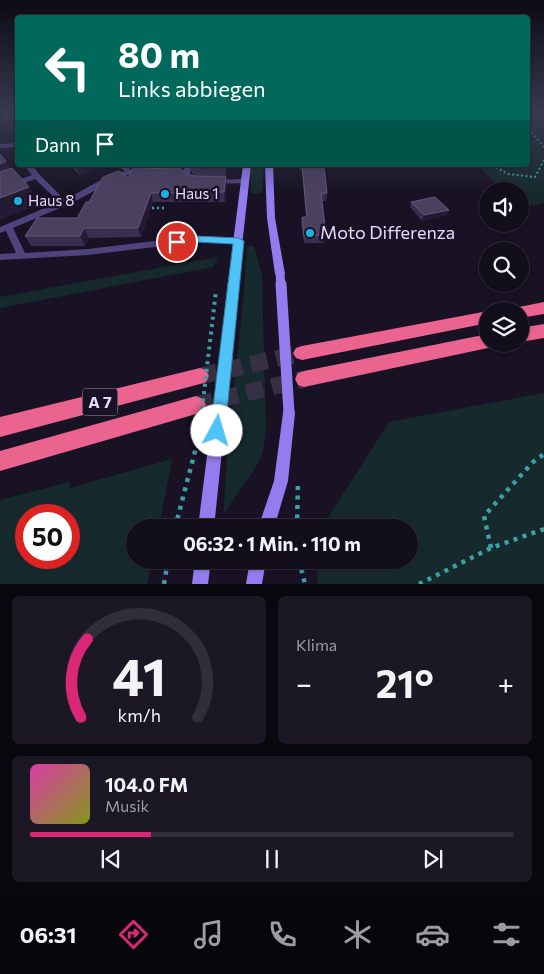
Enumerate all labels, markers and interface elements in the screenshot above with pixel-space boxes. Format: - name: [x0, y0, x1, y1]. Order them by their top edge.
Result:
- text: 80 m: [118, 32, 200, 75]
- icon: left: [35, 35, 100, 100]
- text: Links abbiegen: [118, 75, 266, 102]
- icon: arrive: [91, 130, 119, 158]
- text: Dann: [35, 133, 81, 156]
- map controls: [479, 182, 529, 352]
- button: sound: [479, 182, 529, 232]
- place label: Haus 1: [175, 184, 219, 202]
- marker: Haus 1: [159, 188, 171, 200]
- place label: Haus 8: [28, 191, 74, 209]
- marker: Haus 8: [12, 195, 24, 207]
- pin: [156, 221, 198, 263]
- place label: Moto Differenza: [320, 221, 455, 243]
- marker: Moto Differenza: [304, 227, 316, 239]
- icon: arrive: [163, 228, 191, 256]
- button: search: [479, 242, 529, 292]
- button: layers: [479, 302, 529, 352]
- road number: A 7: [82, 388, 118, 416]
- position arrow: [190, 404, 242, 456]
- speed limit sign: 50: [15, 504, 80, 569]
- text: 06:32 · 1 Min. · 110 m: [183, 532, 361, 555]
- text: Klima: [296, 635, 337, 654]
- text: 41: [112, 643, 166, 707]
- text: 21°: [376, 659, 434, 706]
- text: −: [296, 666, 312, 700]
- text: +: [498, 666, 514, 700]
- text: km/h: [117, 704, 161, 726]
- text: 104.0 FM: [105, 773, 188, 796]
- text: Musik: [105, 796, 149, 815]
- icon: previous: [97, 845, 125, 873]
- icon: pause: [258, 845, 286, 873]
- icon: next: [419, 845, 447, 873]
- icon: directions: [116, 917, 151, 952]
- icon: music: [191, 917, 226, 952]
- icon: phone: [265, 917, 300, 952]
- icon: climate: [340, 917, 375, 952]
- icon: car: [415, 917, 450, 952]
- icon: filters: [489, 917, 524, 952]
- text: 06:31: [20, 921, 77, 948]

